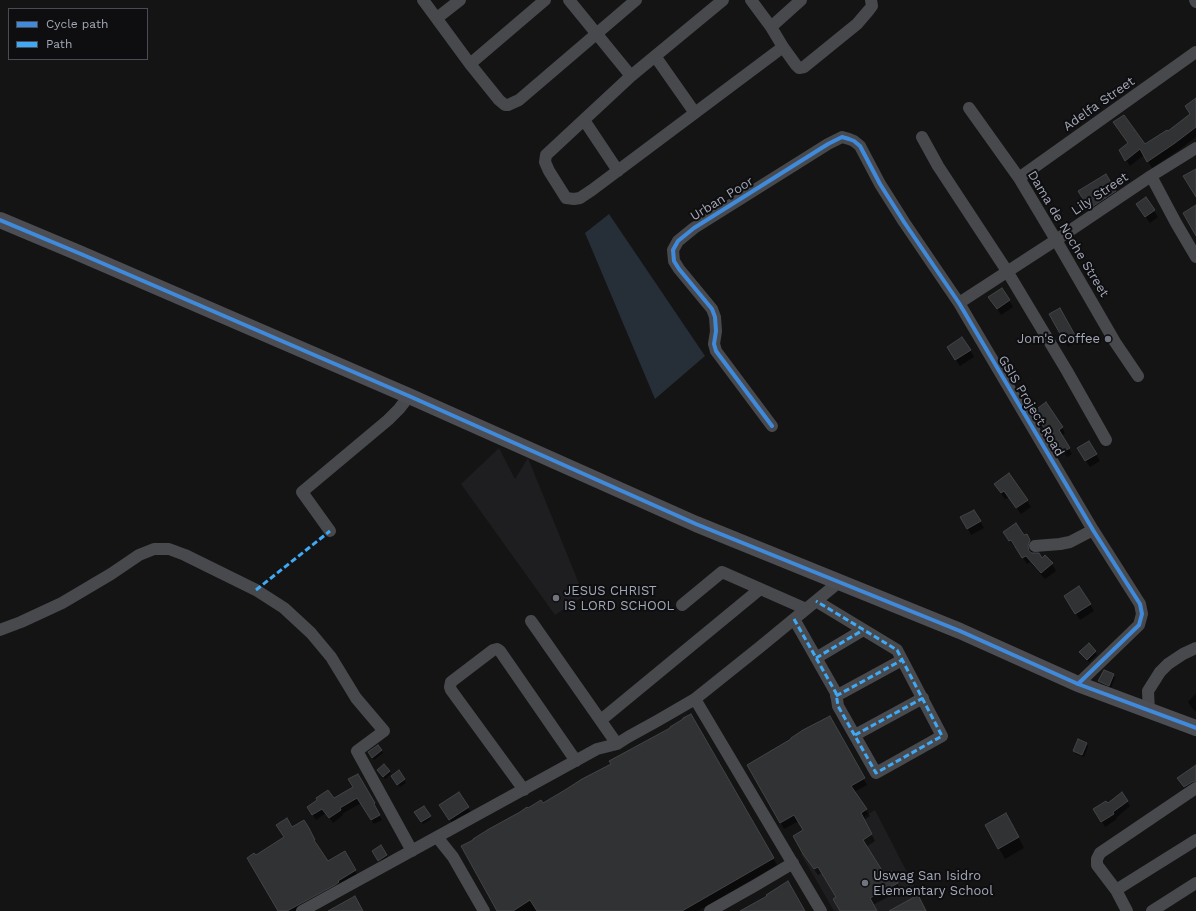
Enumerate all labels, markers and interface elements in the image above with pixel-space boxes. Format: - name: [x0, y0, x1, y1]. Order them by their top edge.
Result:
- legend: [8, 8, 148, 60]
- text: Cycle path: [46, 17, 108, 31]
- text: Path: [46, 37, 72, 51]
- street label: Adelfa Street: [1060, 74, 1138, 134]
- street label: Dama de Noche Street: [1024, 168, 1112, 300]
- street label: Lily Street: [1069, 169, 1131, 219]
- street label: Urban Poor: [688, 174, 756, 224]
- place label: Jom's Coffee: [1017, 331, 1100, 347]
- marker: Jom's Coffee: [1103, 334, 1113, 344]
- street label: GSIS Project Road: [995, 353, 1067, 459]
- place label: JESUS CHRIST IS LORD SCHOOL: [564, 583, 674, 614]
- marker: JESUS CHRIST IS LORD SCHOOL: [551, 593, 561, 603]
- place label: Uswag San Isidro Elementary School: [873, 868, 993, 899]
- marker: Uswag San Isidro Elementary School: [860, 878, 870, 888]

